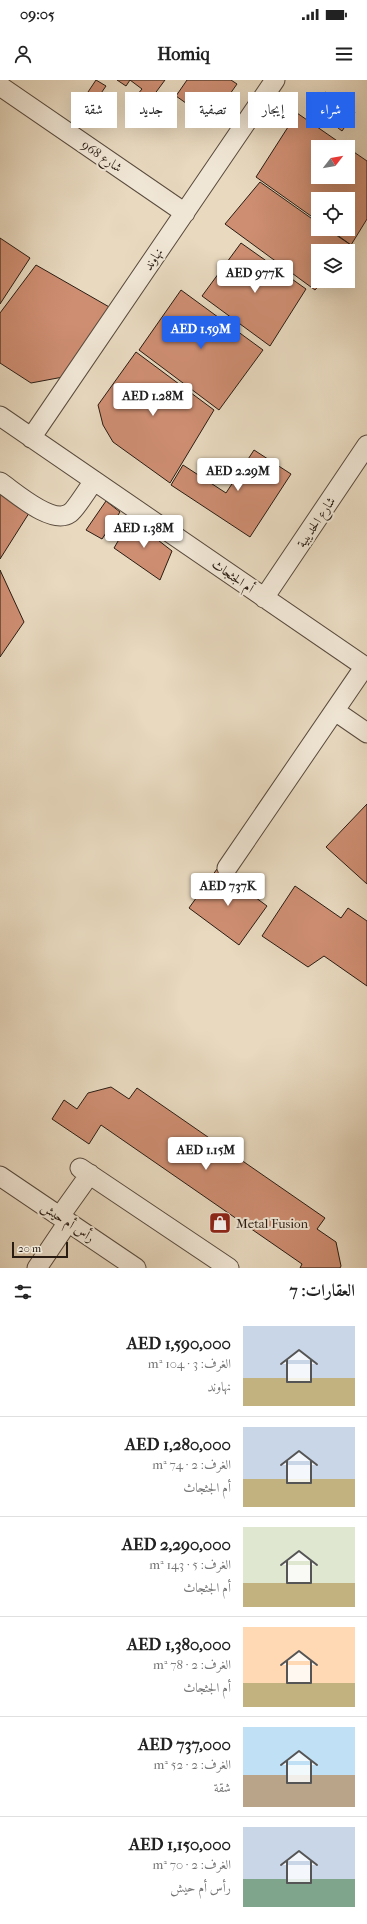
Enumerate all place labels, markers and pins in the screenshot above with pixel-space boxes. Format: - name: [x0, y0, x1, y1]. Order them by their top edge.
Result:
- pin: AED 977K: [214, 260, 296, 294]
- pin: AED 1.59M: [155, 316, 247, 350]
- pin: AED 1.28M: [107, 383, 199, 417]
- pin: AED 2.29M: [192, 458, 284, 492]
- pin: AED 1.38M: [98, 515, 190, 549]
- pin: AED 737K: [187, 873, 269, 907]
- pin: AED 1.15M: [160, 1137, 252, 1171]
- shop icon: Metal Fusion: [207, 1210, 233, 1236]
- place label: Metal Fusion: [236, 1216, 309, 1231]

